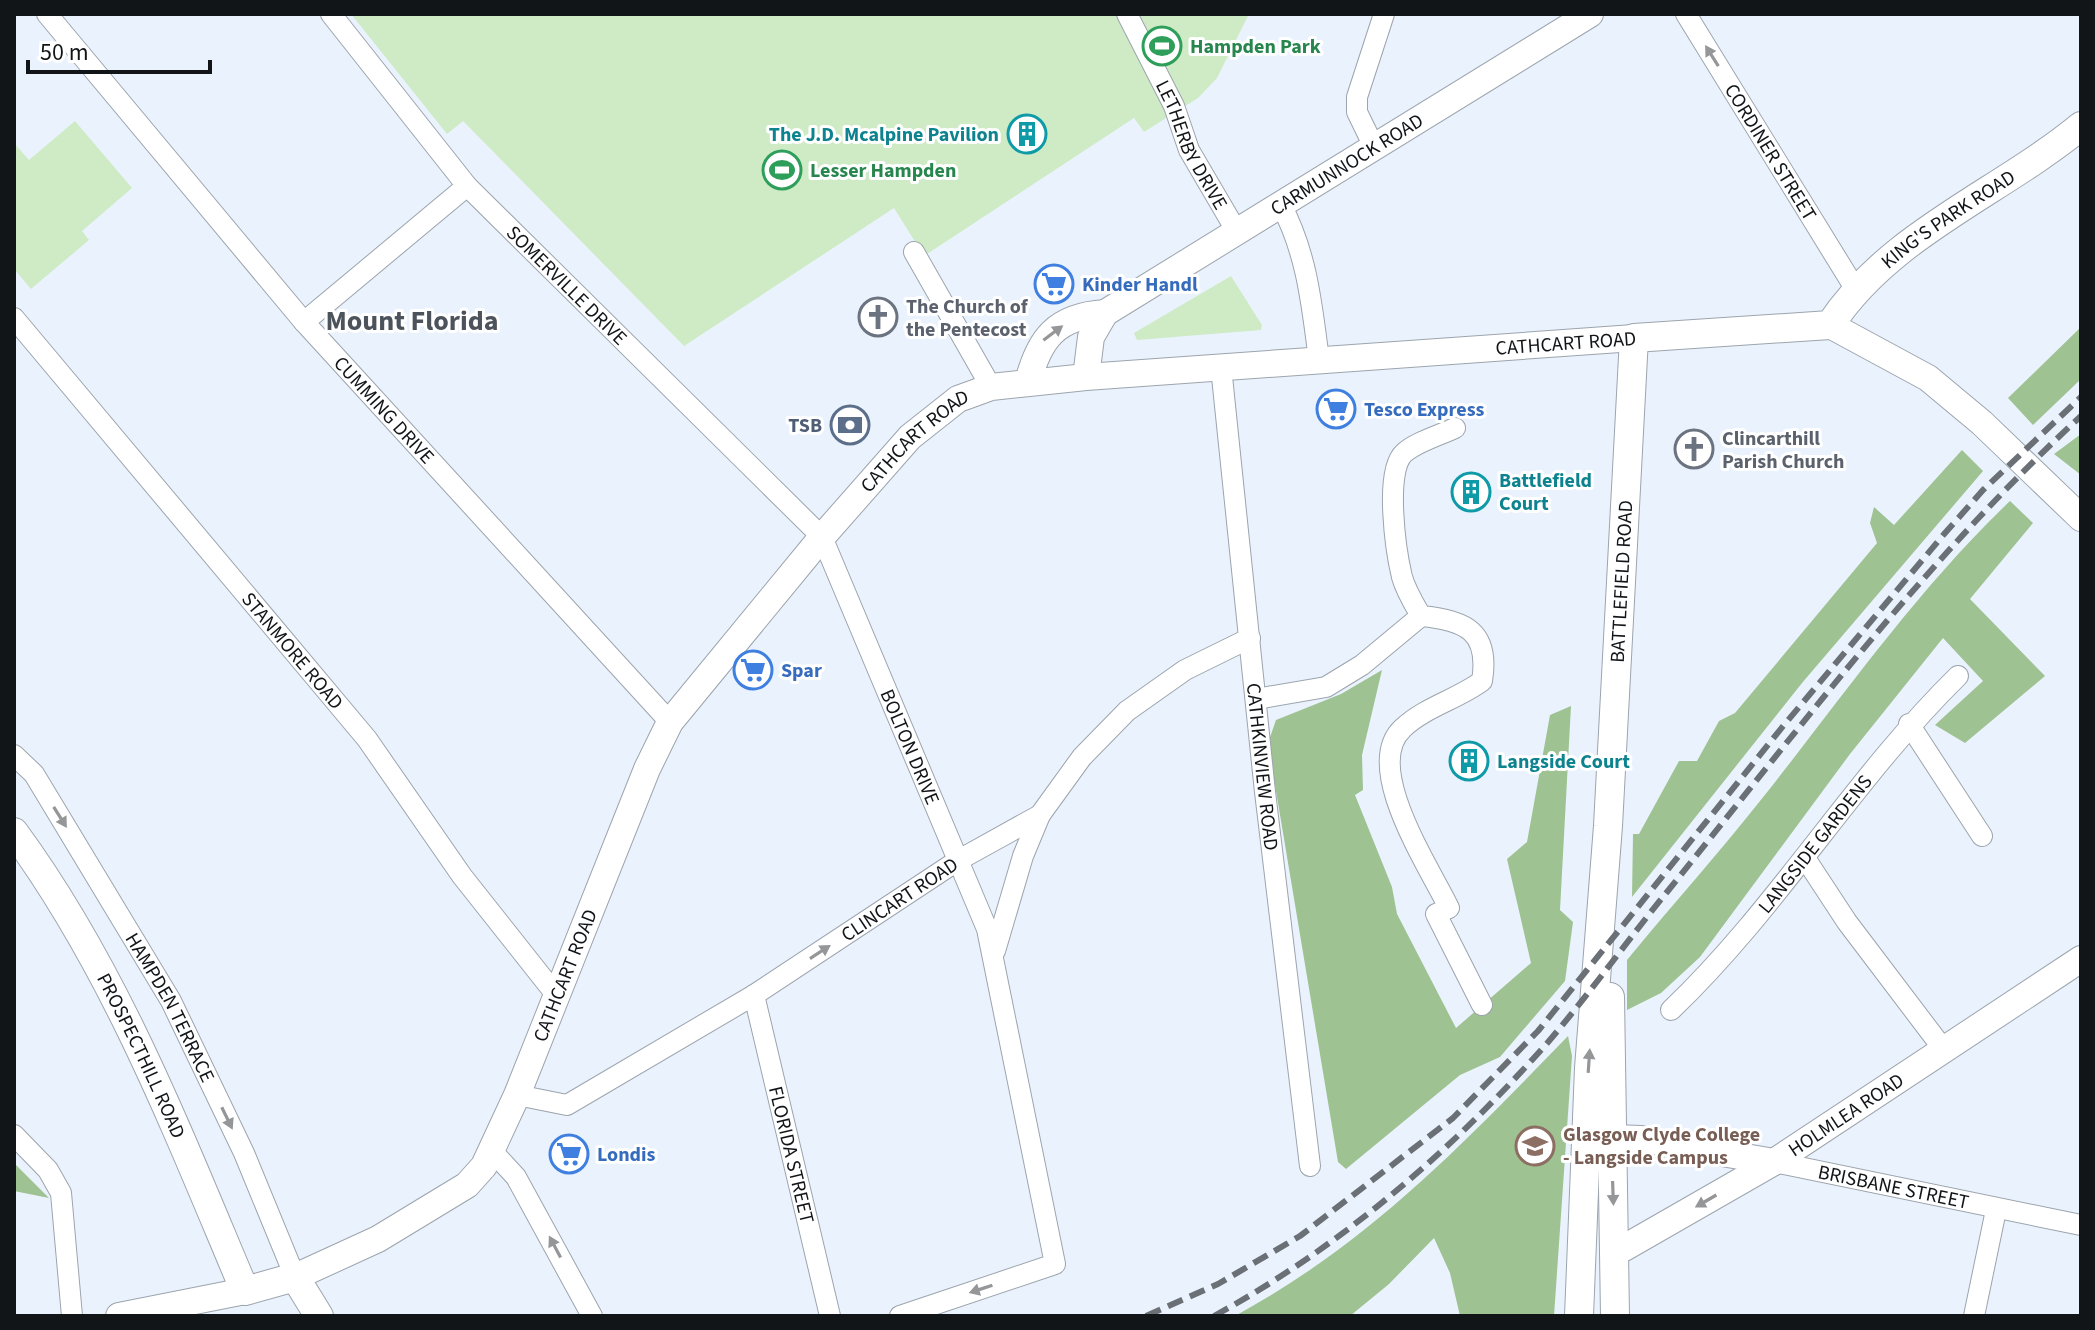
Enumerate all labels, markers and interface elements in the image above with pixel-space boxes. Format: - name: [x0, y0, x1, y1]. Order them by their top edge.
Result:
- scale bar: [28, 24, 210, 74]
- sports icon: Hampden Park: [1141, 25, 1183, 67]
- place label: Hampden Park: [1190, 33, 1321, 61]
- text: 50 m: [40, 35, 89, 70]
- one-way arrow: [1705, 46, 1720, 67]
- street label: LETHERBY DRIVE: [1148, 75, 1234, 215]
- street label: CORDINER STREET: [1717, 79, 1823, 227]
- street label: CARMUNNOCK ROAD: [1265, 107, 1429, 223]
- building icon: The J.D. Mcalpine Pavilion: [1006, 113, 1048, 155]
- place label: The J.D. Mcalpine Pavilion: [769, 121, 999, 149]
- sports icon: Lesser Hampden: [761, 149, 803, 191]
- place label: Lesser Hampden: [810, 157, 956, 185]
- street label: KING'S PARK ROAD: [1875, 164, 2021, 276]
- street label: SOMERVILLE DRIVE: [500, 219, 633, 352]
- supermarket icon: Kinder Handl: [1033, 263, 1075, 305]
- place label: Kinder Handl: [1082, 271, 1198, 299]
- place label: The Church of the Pentecost: [906, 293, 1029, 344]
- church icon: The Church of the Pentecost: [857, 296, 899, 338]
- district label: Mount Florida: [325, 301, 499, 341]
- street label: CATHCART ROAD: [1495, 325, 1637, 363]
- one-way arrow: [1043, 326, 1063, 342]
- street label: CUMMING DRIVE: [327, 350, 440, 471]
- street label: CATHCART ROAD: [854, 383, 973, 499]
- supermarket icon: Tesco Express: [1315, 388, 1357, 430]
- place label: Tesco Express: [1364, 396, 1485, 424]
- bank icon: TSB: [829, 404, 871, 446]
- place label: TSB: [788, 412, 822, 440]
- place label: Clincarthill Parish Church: [1722, 425, 1845, 476]
- church icon: Clincarthill Parish Church: [1673, 428, 1715, 470]
- place label: Battlefield Court: [1499, 467, 1592, 518]
- building icon: Battlefield Court: [1450, 471, 1492, 513]
- street label: BATTLEFIELD ROAD: [1604, 499, 1640, 663]
- street label: STANMORE ROAD: [235, 586, 350, 716]
- supermarket icon: Spar: [732, 649, 774, 691]
- place label: Spar: [781, 657, 822, 685]
- street label: CATHKINVIEW ROAD: [1239, 682, 1285, 852]
- street label: BOLTON DRIVE: [873, 685, 946, 809]
- building icon: Langside Court: [1448, 740, 1490, 782]
- place label: Langside Court: [1497, 748, 1630, 776]
- street label: LANGSIDE GARDENS: [1752, 769, 1879, 920]
- one-way arrow: [53, 806, 67, 828]
- street label: CLINCART ROAD: [836, 851, 964, 949]
- street label: CATHCART ROAD: [527, 905, 605, 1046]
- street label: HAMPDEN TERRACE: [118, 928, 221, 1087]
- one-way arrow: [809, 945, 830, 960]
- street label: PROSPECTHILL ROAD: [89, 969, 192, 1143]
- one-way arrow: [1583, 1048, 1596, 1073]
- street label: HOLMLEA ROAD: [1783, 1067, 1910, 1164]
- street label: FLORIDA STREET: [761, 1083, 821, 1227]
- one-way arrow: [220, 1106, 234, 1129]
- place label: Glasgow Clyde College - Langside Campus: [1563, 1121, 1760, 1172]
- school or university icon: Glasgow Clyde College - Langside Campus: [1514, 1125, 1556, 1167]
- supermarket icon: Londis: [548, 1133, 590, 1175]
- place label: Londis: [597, 1141, 656, 1169]
- street label: BRISBANE STREET: [1815, 1158, 1972, 1217]
- one-way arrow: [1607, 1181, 1620, 1206]
- one-way arrow: [1695, 1194, 1717, 1208]
- one-way arrow: [548, 1236, 561, 1259]
- one-way arrow: [968, 1284, 992, 1296]

